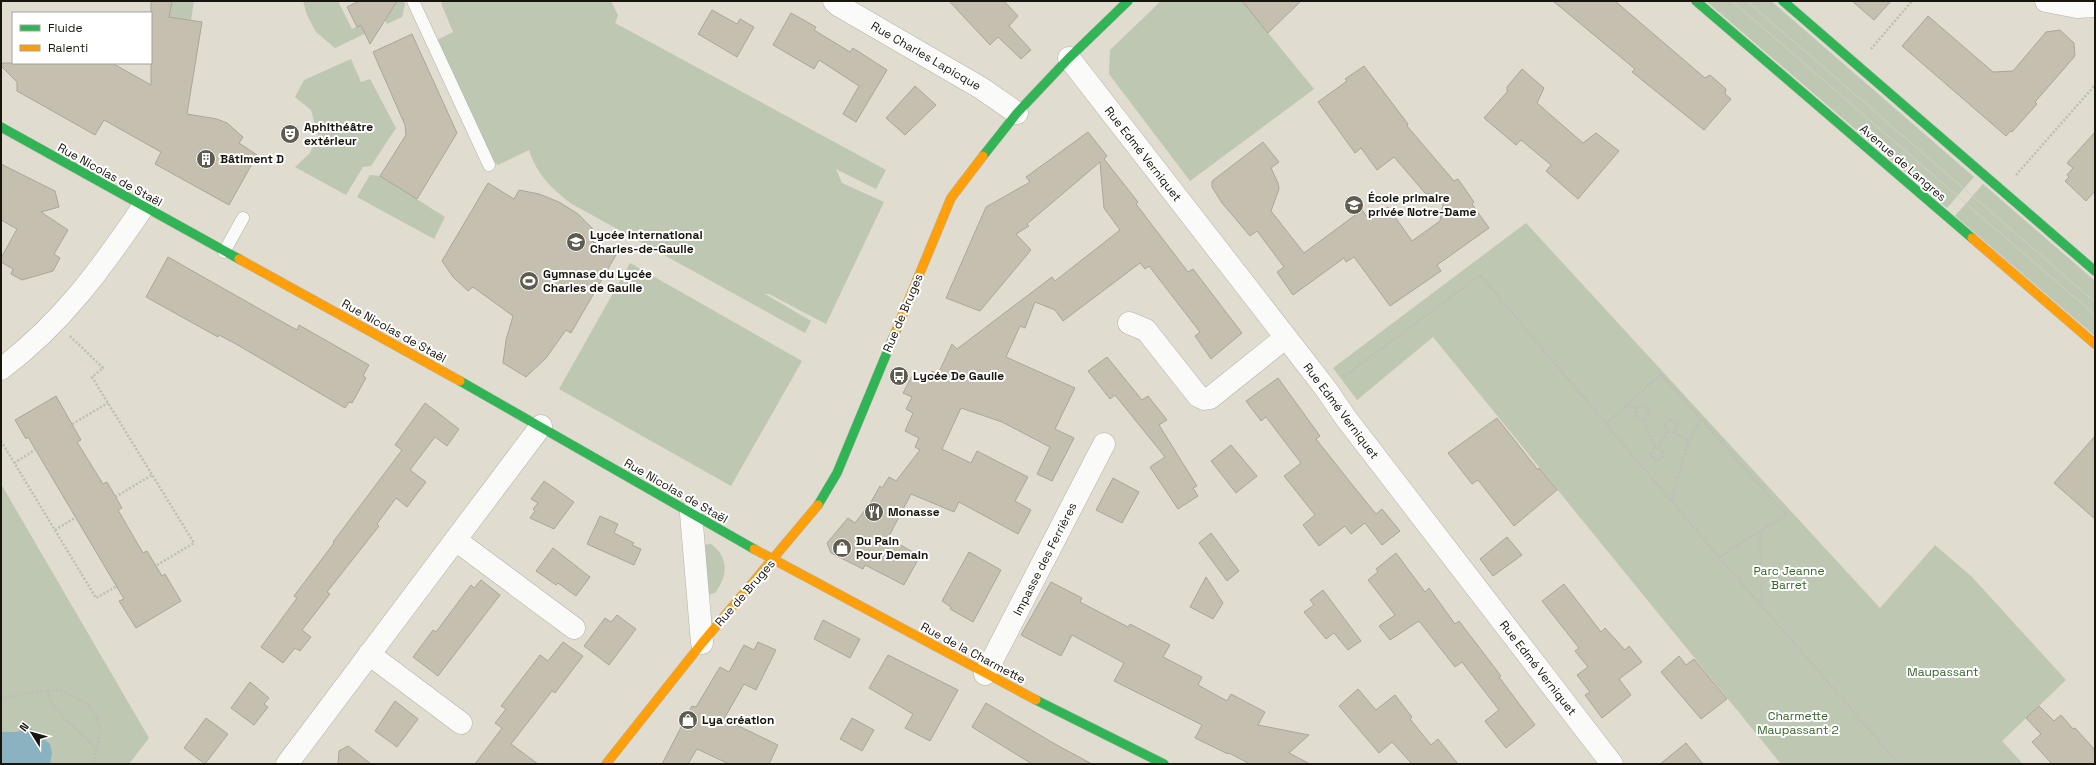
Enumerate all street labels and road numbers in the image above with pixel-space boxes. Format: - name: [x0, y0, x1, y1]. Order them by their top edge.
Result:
- street label: Rue Charles Lapicque: [868, 18, 984, 94]
- street label: Rue Edmé Verniquet: [1101, 103, 1185, 205]
- street label: Avenue de Langres: [1856, 121, 1950, 205]
- street label: Rue Nicolas de Staël: [55, 140, 165, 210]
- street label: Rue de Bruges: [879, 271, 927, 355]
- street label: Rue Nicolas de Staël: [339, 296, 449, 366]
- street label: Rue Edmé Verniquet: [1300, 360, 1382, 462]
- street label: Rue Nicolas de Staël: [621, 455, 731, 527]
- street label: Impasse des Ferrières: [1009, 500, 1081, 618]
- street label: Rue de Bruges: [711, 556, 779, 630]
- street label: Rue Edmé Verniquet: [1496, 617, 1580, 719]
- street label: Rue de la Charmette: [918, 619, 1028, 687]

